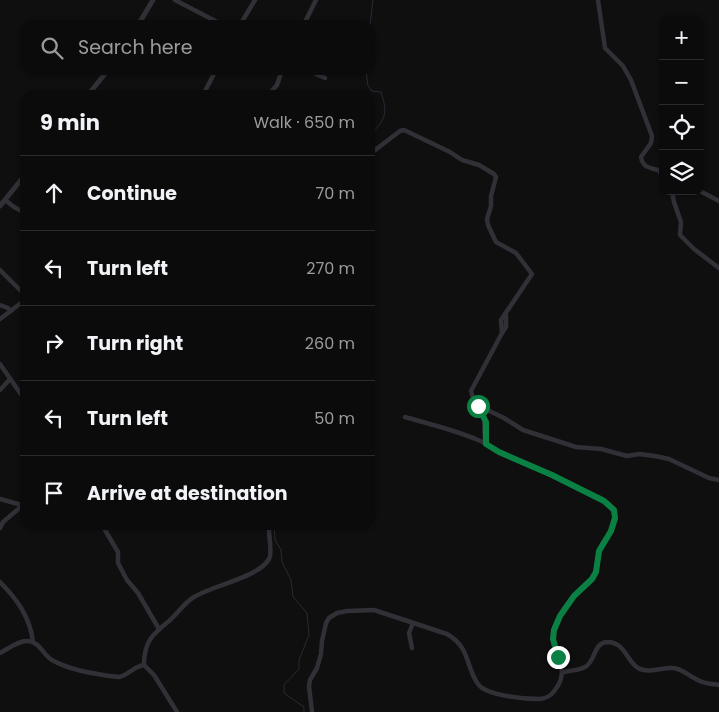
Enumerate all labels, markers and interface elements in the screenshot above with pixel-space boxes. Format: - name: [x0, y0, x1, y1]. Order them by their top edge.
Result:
- map controls: [659, 15, 704, 195]
- button: +: [659, 15, 704, 60]
- search box: [20, 20, 375, 75]
- icon: search: [38, 34, 66, 62]
- text: Search here: [78, 34, 192, 61]
- button: −: [659, 60, 704, 105]
- button: locate: [659, 105, 704, 150]
- text: 9 min: [40, 108, 100, 137]
- text: Walk · 650 m: [253, 111, 355, 134]
- button: layers: [659, 150, 704, 195]
- icon: ahead: [40, 179, 68, 207]
- text: Continue: [87, 180, 177, 207]
- text: 70 m: [315, 182, 355, 205]
- icon: left: [40, 254, 68, 282]
- text: Turn left: [87, 255, 168, 282]
- text: 270 m: [306, 257, 355, 280]
- icon: right: [40, 329, 68, 357]
- text: Turn right: [87, 330, 183, 357]
- text: 260 m: [305, 332, 355, 355]
- route start: [467, 395, 490, 418]
- icon: left: [40, 404, 68, 432]
- text: Turn left: [87, 405, 168, 432]
- text: 50 m: [314, 407, 355, 430]
- icon: arrive: [40, 479, 68, 507]
- text: Arrive at destination: [87, 480, 288, 507]
- route end: [547, 646, 570, 669]

